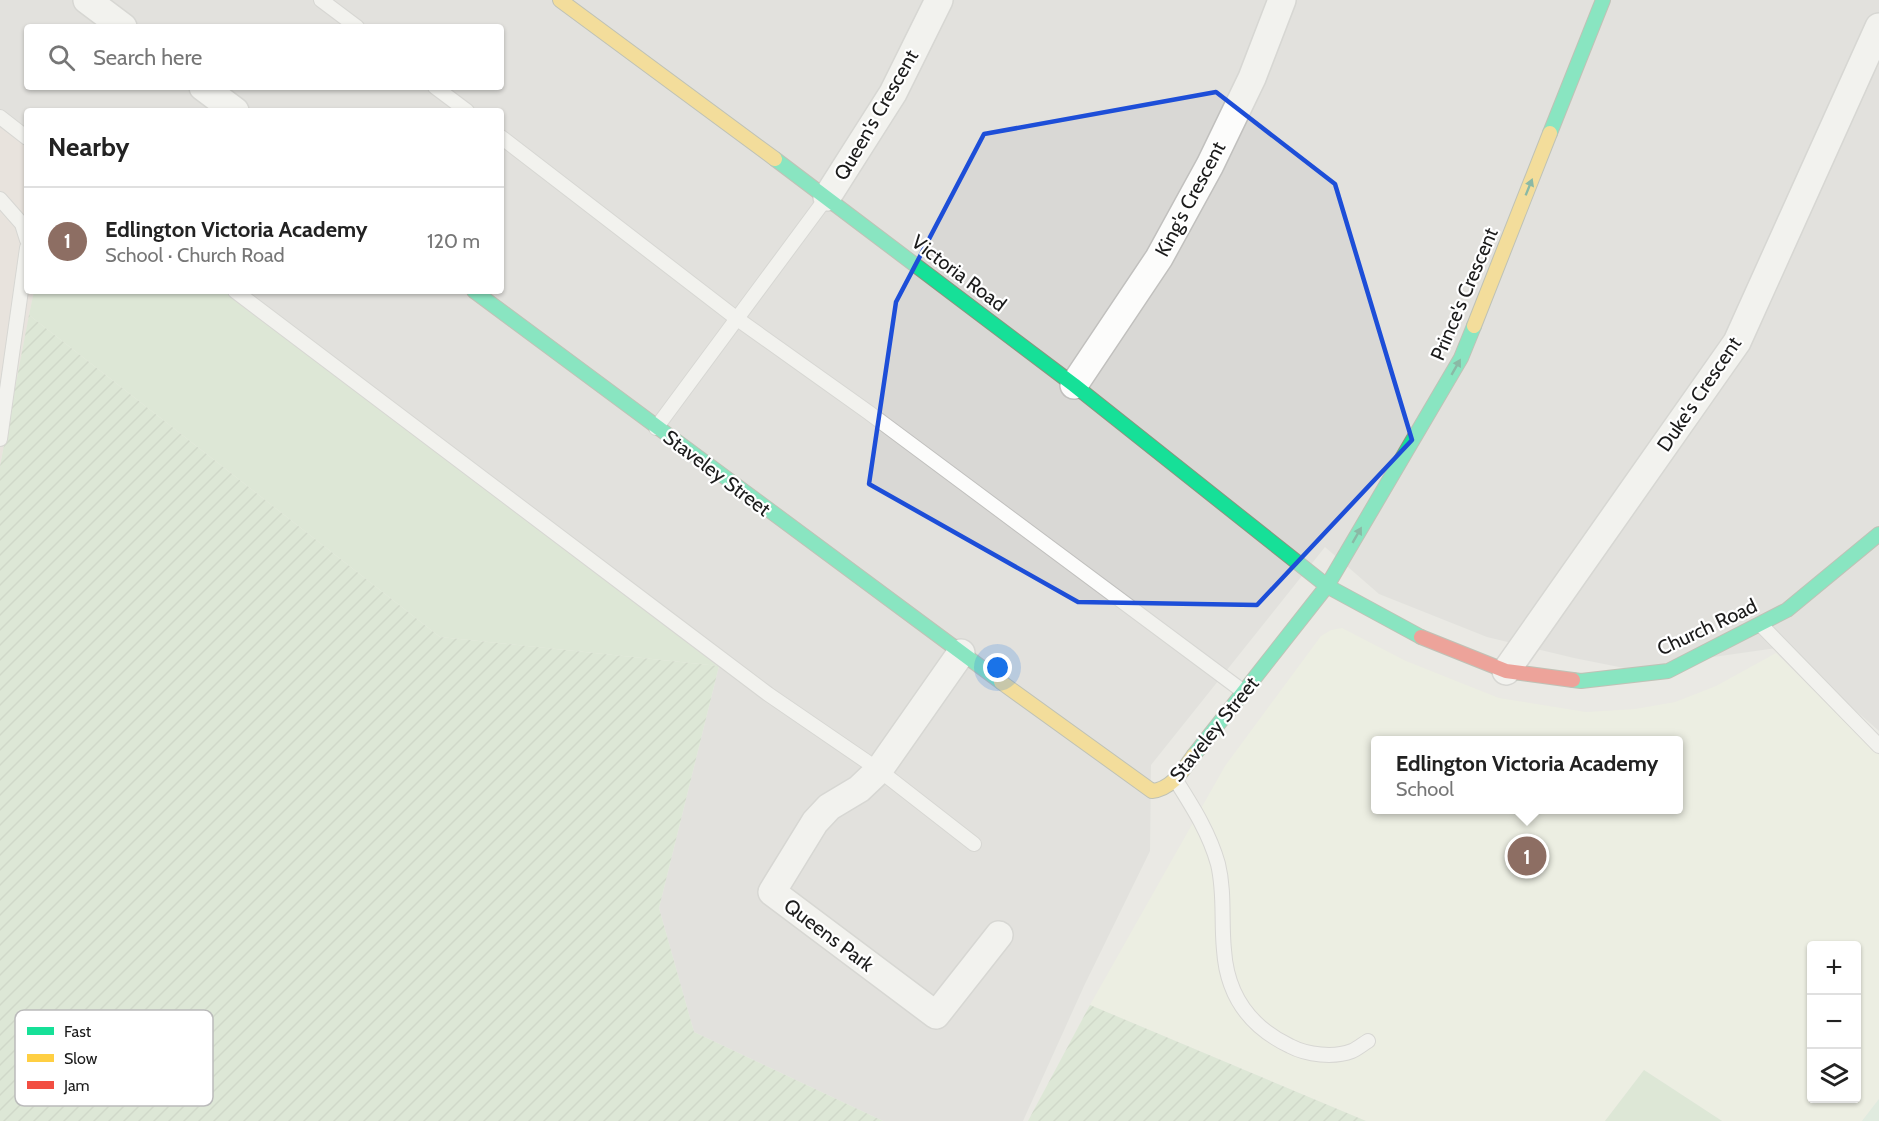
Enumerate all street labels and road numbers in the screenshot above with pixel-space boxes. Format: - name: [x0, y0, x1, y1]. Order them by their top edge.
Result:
- street label: Queen's Crescent: [829, 45, 923, 185]
- street label: King's Crescent: [1150, 137, 1230, 261]
- street label: Prince's Crescent: [1425, 224, 1503, 364]
- street label: Victoria Road: [907, 230, 1011, 316]
- street label: Duke's Crescent: [1652, 332, 1746, 456]
- street label: Staveley Street: [659, 425, 776, 521]
- street label: Church Road: [1653, 593, 1761, 661]
- street label: Staveley Street: [1164, 672, 1264, 786]
- street label: Queens Park: [779, 893, 879, 977]

